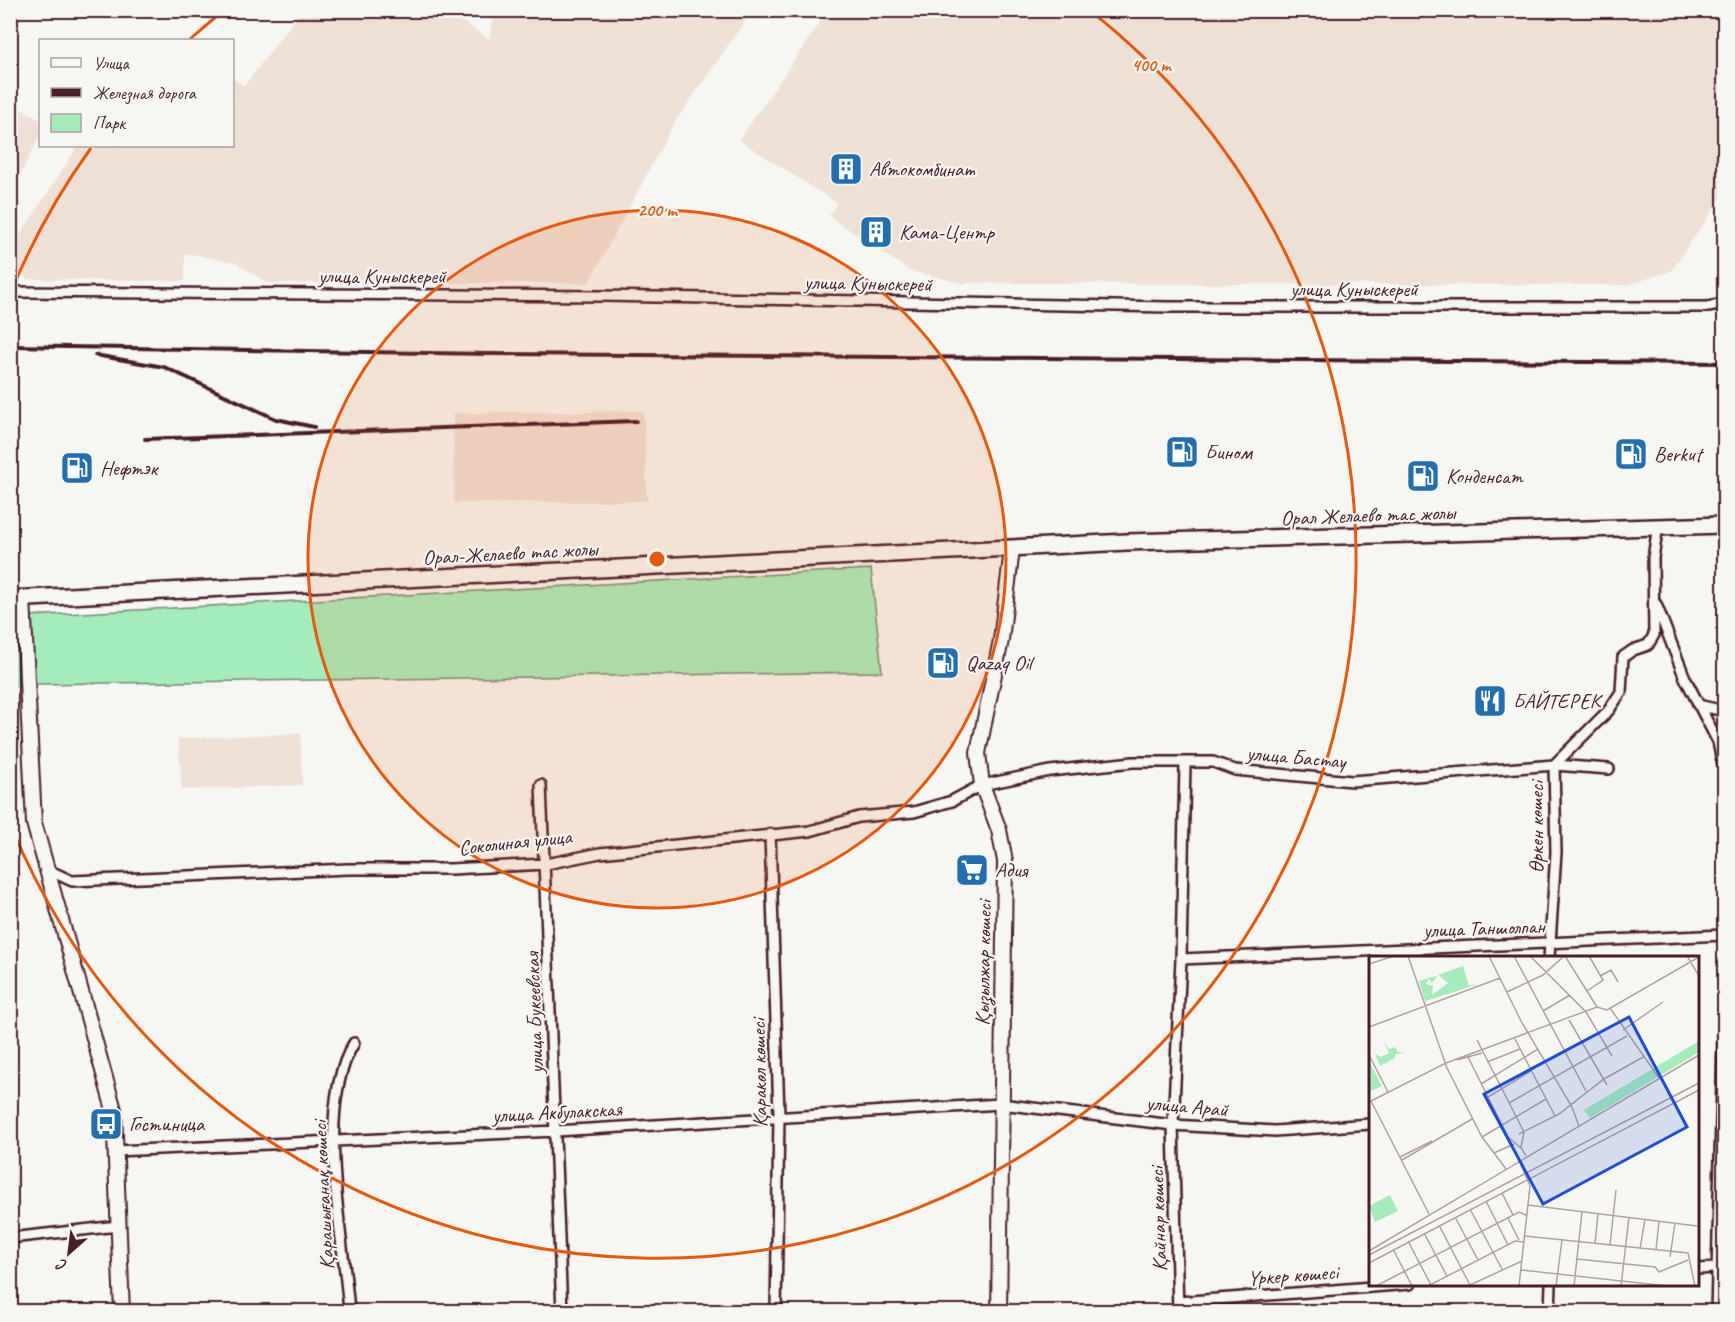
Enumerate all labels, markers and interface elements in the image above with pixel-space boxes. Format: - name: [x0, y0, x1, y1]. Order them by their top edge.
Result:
- legend: [39, 39, 234, 147]
- text: Улица: [93, 52, 130, 74]
- text: 400 m: [1132, 54, 1172, 76]
- text: Железная дорога: [93, 82, 197, 105]
- text: Парк: [93, 112, 127, 134]
- building icon: Автокомбинат: [828, 151, 864, 187]
- place label: Автокомбинат: [869, 156, 975, 182]
- text: 200 m: [638, 199, 678, 221]
- building icon: Кама-Центр: [858, 214, 894, 250]
- place label: Кама-Центр: [899, 219, 996, 245]
- street label: улица Куныскерей: [316, 263, 447, 289]
- street label: улица Куныскерей: [802, 269, 933, 297]
- street label: улица Куныскерей: [1288, 276, 1419, 302]
- fuel station icon: Бином: [1164, 434, 1200, 470]
- fuel station icon: Berkut: [1613, 436, 1649, 472]
- place label: Бином: [1205, 439, 1254, 465]
- place label: Berkut: [1654, 441, 1705, 467]
- fuel station icon: Нефтэк: [59, 450, 95, 486]
- place label: Нефтэк: [100, 455, 159, 481]
- fuel station icon: Конденсат: [1405, 458, 1441, 494]
- place label: Конденсат: [1446, 463, 1524, 489]
- street label: Орал Желаево тас жолы: [1280, 499, 1458, 531]
- street label: Орал-Желаево тас жолы: [422, 535, 600, 571]
- centre of rings: [647, 549, 667, 569]
- fuel station icon: Qazaq Oil: [925, 645, 961, 681]
- place label: Qazaq Oil: [966, 650, 1035, 676]
- restaurant icon: БАЙТЕРЕК: [1472, 683, 1508, 719]
- place label: БАЙТЕРЕК: [1513, 688, 1604, 714]
- street label: улица Бастау: [1243, 740, 1348, 774]
- street label: Өркен көшесі: [1523, 778, 1549, 873]
- street label: Соколиная улица: [457, 823, 574, 861]
- supermarket icon: Адия: [954, 852, 990, 888]
- place label: Адия: [995, 857, 1029, 883]
- street label: Қызылжар көшесі: [969, 897, 998, 1026]
- street label: улица Таншолпан: [1421, 913, 1547, 943]
- street label: улица Букеевская: [519, 950, 549, 1076]
- inset map: [1369, 956, 1699, 1286]
- street label: Қаракөл көшесі: [745, 1015, 773, 1128]
- street label: улица Арай: [1143, 1089, 1230, 1123]
- street label: улица Акбулакская: [489, 1096, 624, 1128]
- bus stop icon: Гостиница: [88, 1106, 124, 1142]
- place label: Гостиница: [129, 1111, 206, 1137]
- street label: Қарашығанақ көшесі: [306, 1117, 340, 1270]
- street label: Қайнар көшесі: [1143, 1163, 1173, 1272]
- north arrow: [39, 1223, 99, 1283]
- text: С: [52, 1254, 71, 1276]
- street label: Үркер көшесі: [1247, 1259, 1342, 1291]

